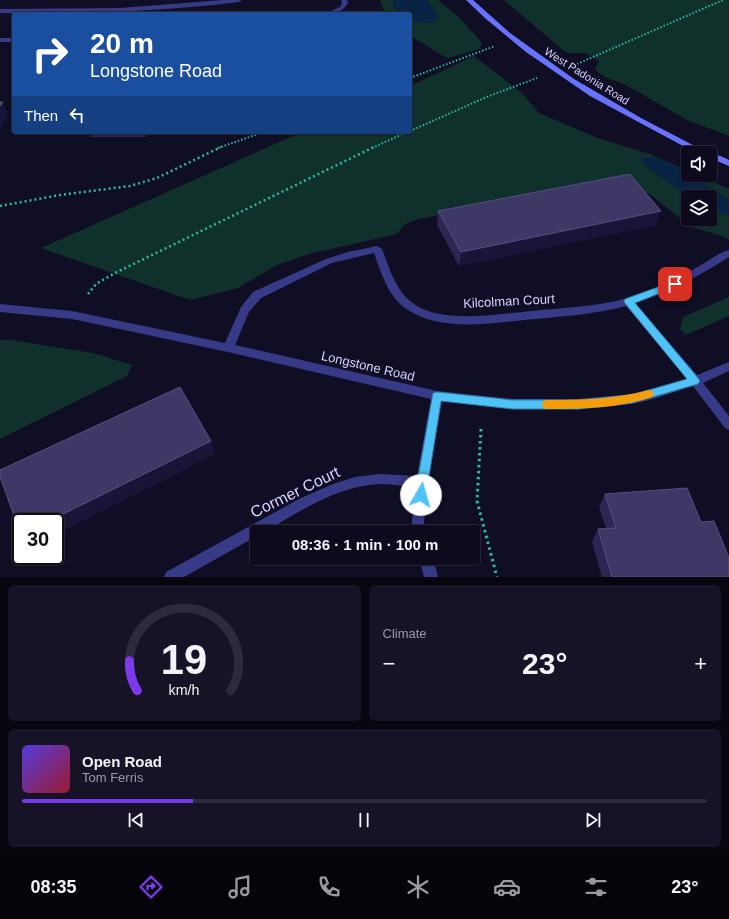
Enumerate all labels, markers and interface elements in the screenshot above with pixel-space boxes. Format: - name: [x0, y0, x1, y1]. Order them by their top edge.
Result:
- icon: right: [24, 28, 76, 80]
- text: 20 m: [90, 28, 154, 59]
- street label: West Padonia Road: [542, 45, 632, 107]
- text: Longstone Road: [90, 61, 222, 81]
- icon: left: [66, 104, 88, 126]
- text: Then: [24, 107, 58, 124]
- map controls: [681, 146, 717, 226]
- button: sound: [681, 146, 717, 182]
- button: layers: [681, 190, 717, 226]
- pin: [658, 267, 692, 301]
- icon: arrive: [664, 273, 686, 295]
- street label: Kilcolman Court: [463, 291, 556, 311]
- street label: Longstone Road: [320, 348, 416, 384]
- street label: Cormer Court: [248, 463, 343, 521]
- position arrow: [400, 474, 442, 516]
- speed limit sign: 30: [12, 513, 64, 565]
- text: 08:36 · 1 min · 100 m: [292, 536, 438, 553]
- text: Climate: [383, 626, 427, 641]
- text: 19: [161, 636, 207, 683]
- text: 23°: [522, 647, 567, 680]
- text: −: [383, 651, 395, 676]
- text: +: [694, 651, 707, 676]
- text: km/h: [169, 682, 200, 698]
- text: Open Road: [82, 753, 162, 770]
- text: Tom Ferris: [82, 770, 143, 785]
- icon: previous: [125, 809, 147, 831]
- icon: pause: [353, 809, 375, 831]
- icon: next: [582, 809, 604, 831]
- icon: directions: [137, 873, 165, 901]
- icon: music: [226, 873, 254, 901]
- icon: phone: [315, 873, 343, 901]
- icon: climate: [404, 873, 432, 901]
- icon: car: [493, 873, 521, 901]
- icon: filters: [582, 873, 610, 901]
- text: 08:35: [30, 877, 77, 897]
- text: 23°: [671, 877, 698, 897]

